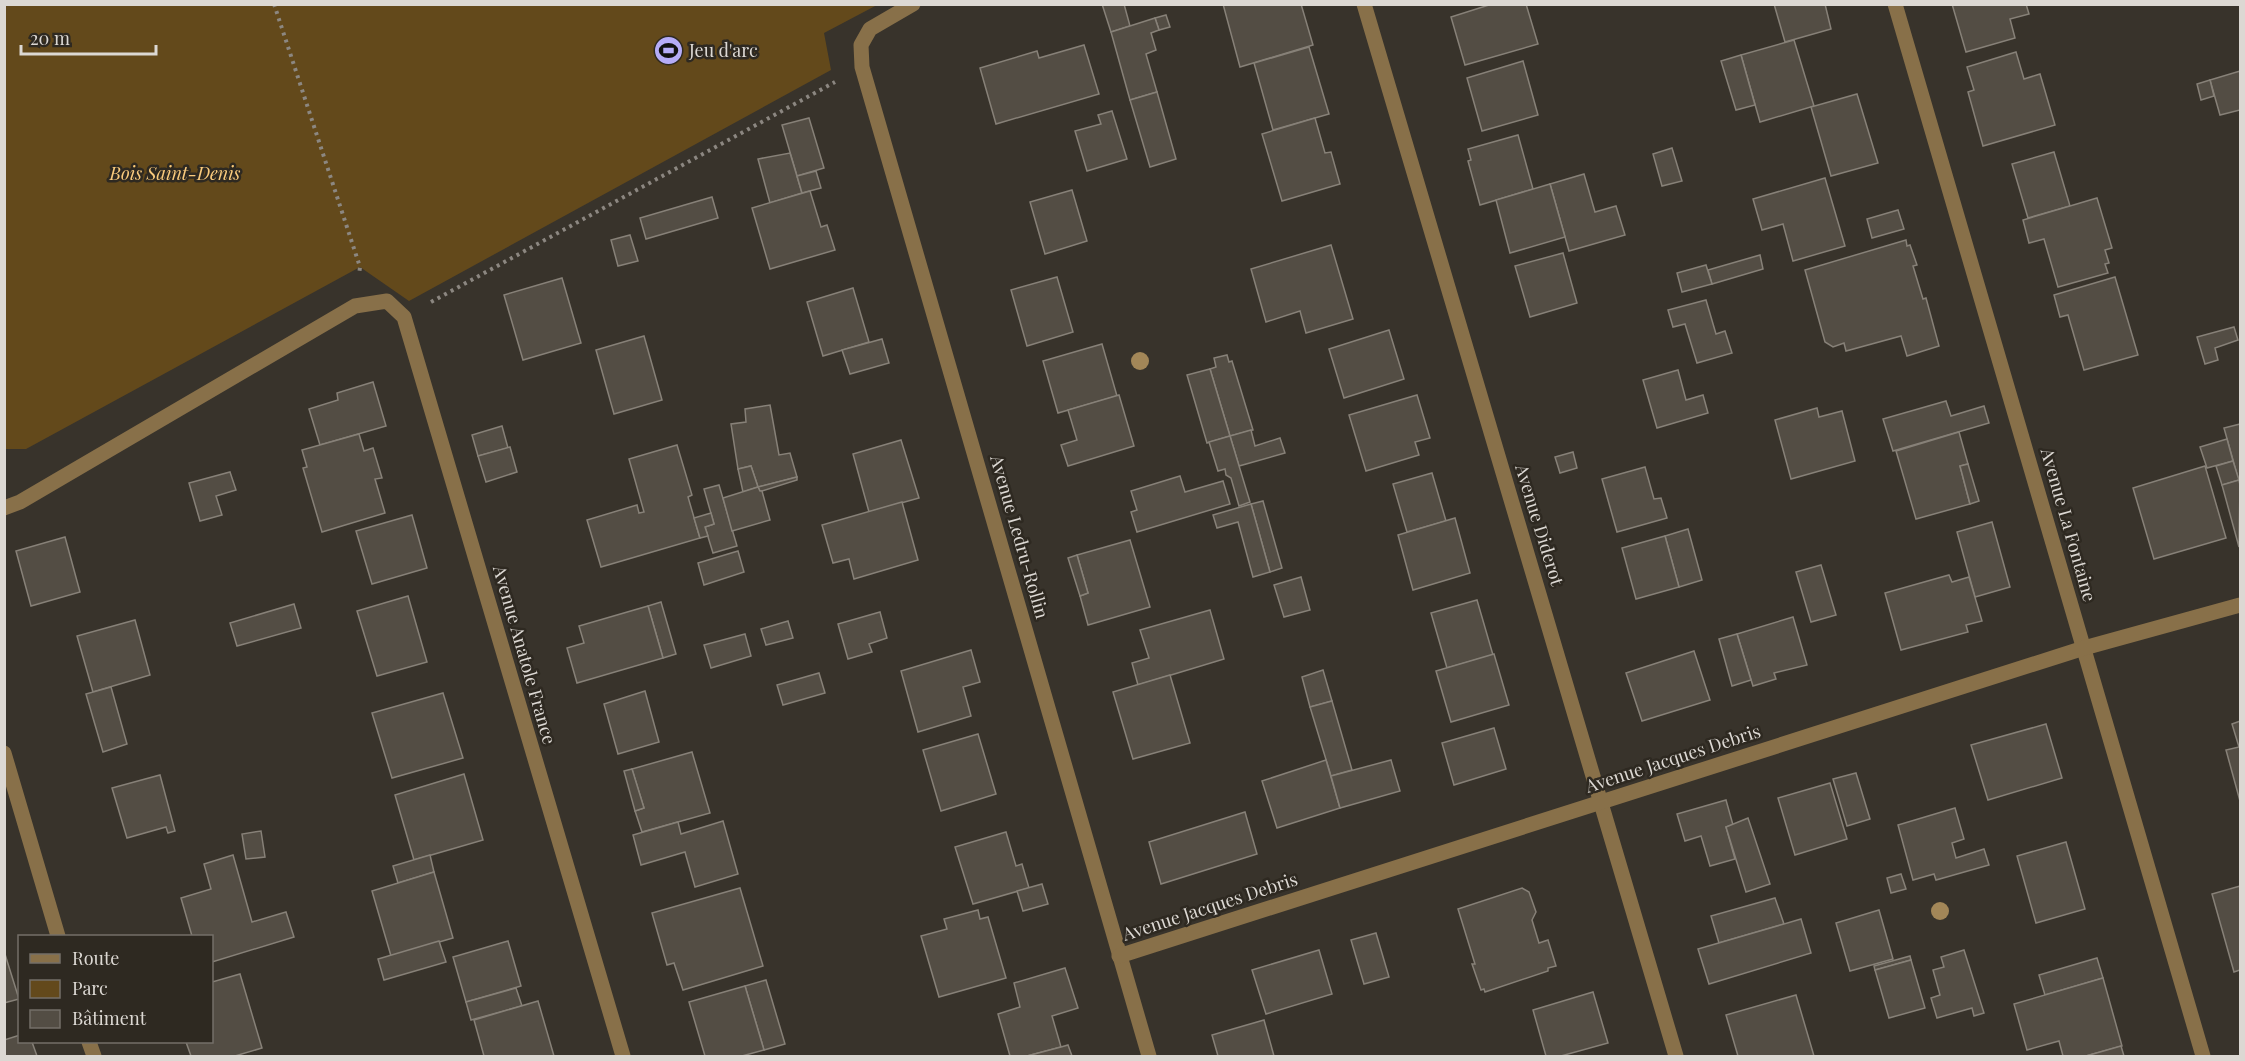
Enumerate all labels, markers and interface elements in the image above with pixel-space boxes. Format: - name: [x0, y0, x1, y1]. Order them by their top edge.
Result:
- scale bar: [21, 18, 156, 56]
- text: 20 m: [30, 26, 70, 50]
- sports icon: Jeu d'arc: [652, 35, 684, 67]
- place label: Jeu d'arc: [688, 38, 758, 62]
- park label: Bois Saint-Denis: [109, 161, 241, 185]
- street label: Avenue La Fontaine: [2035, 444, 2102, 604]
- street label: Avenue Ledru-Rollin: [985, 451, 1055, 621]
- street label: Avenue Diderot: [1510, 460, 1570, 589]
- street label: Avenue Anatole France: [488, 562, 562, 747]
- street label: Avenue Jacques Debris: [1581, 718, 1763, 798]
- street label: Avenue Jacques Debris: [1118, 866, 1300, 946]
- legend: [18, 935, 213, 1043]
- text: Route: [72, 946, 119, 970]
- text: Parc: [72, 976, 108, 1000]
- text: Bâtiment: [72, 1006, 147, 1030]

